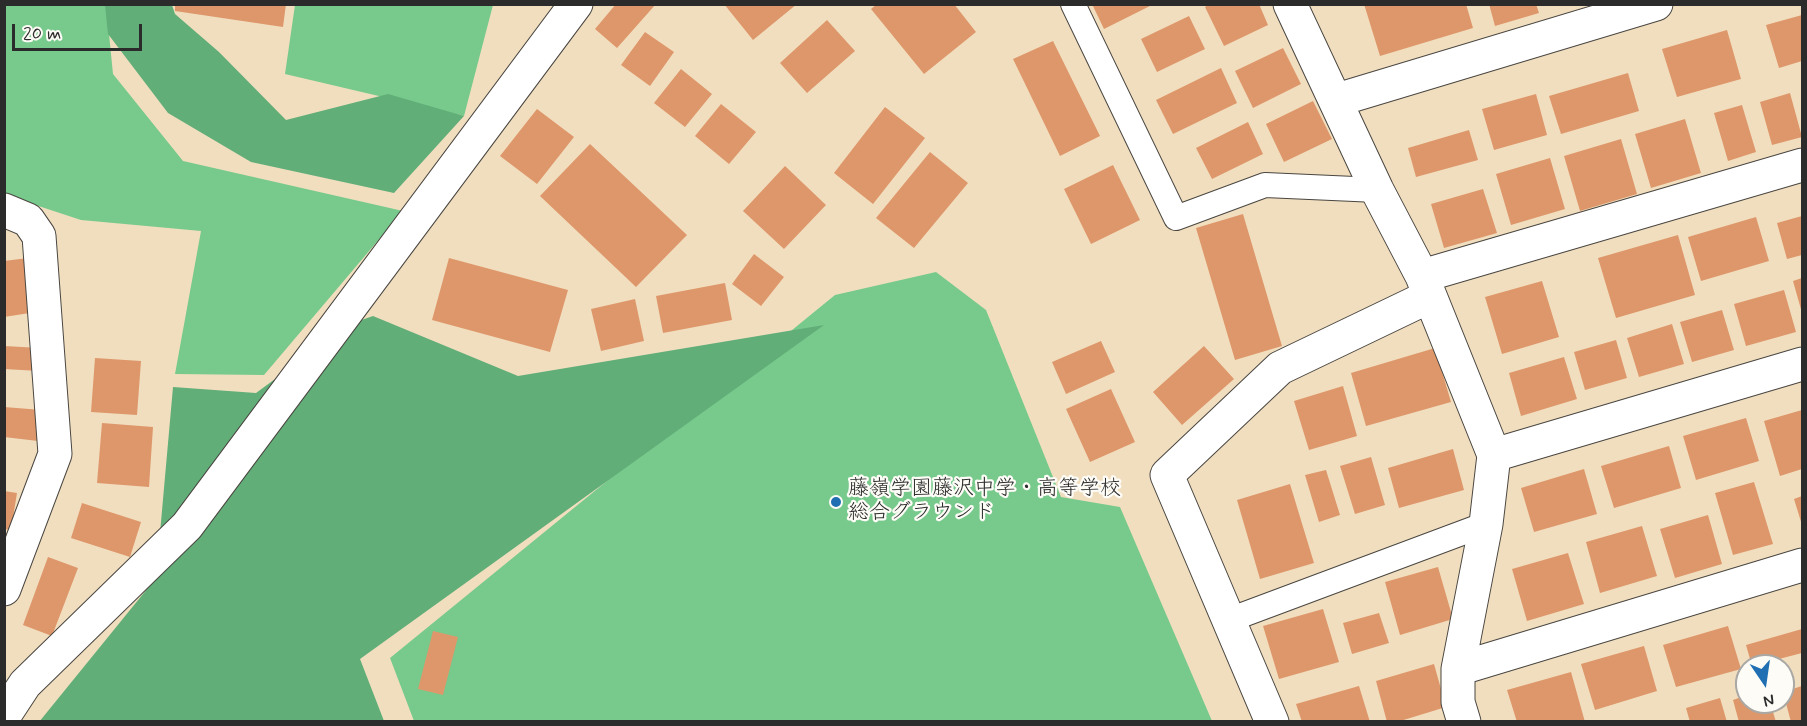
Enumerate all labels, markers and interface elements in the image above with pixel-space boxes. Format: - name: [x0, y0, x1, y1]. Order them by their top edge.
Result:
- scale bar: [15, 12, 146, 50]
- text: 20 m: [23, 22, 61, 46]
- place label: 藤嶺学園藤沢中学・高等学校 総合グラウンド: [848, 477, 1121, 527]
- marker: 藤嶺学園藤沢中学・高等学校 総合グラウンド: [829, 495, 843, 509]
- north arrow: [1735, 654, 1795, 714]
- text: N: [1761, 689, 1776, 712]

